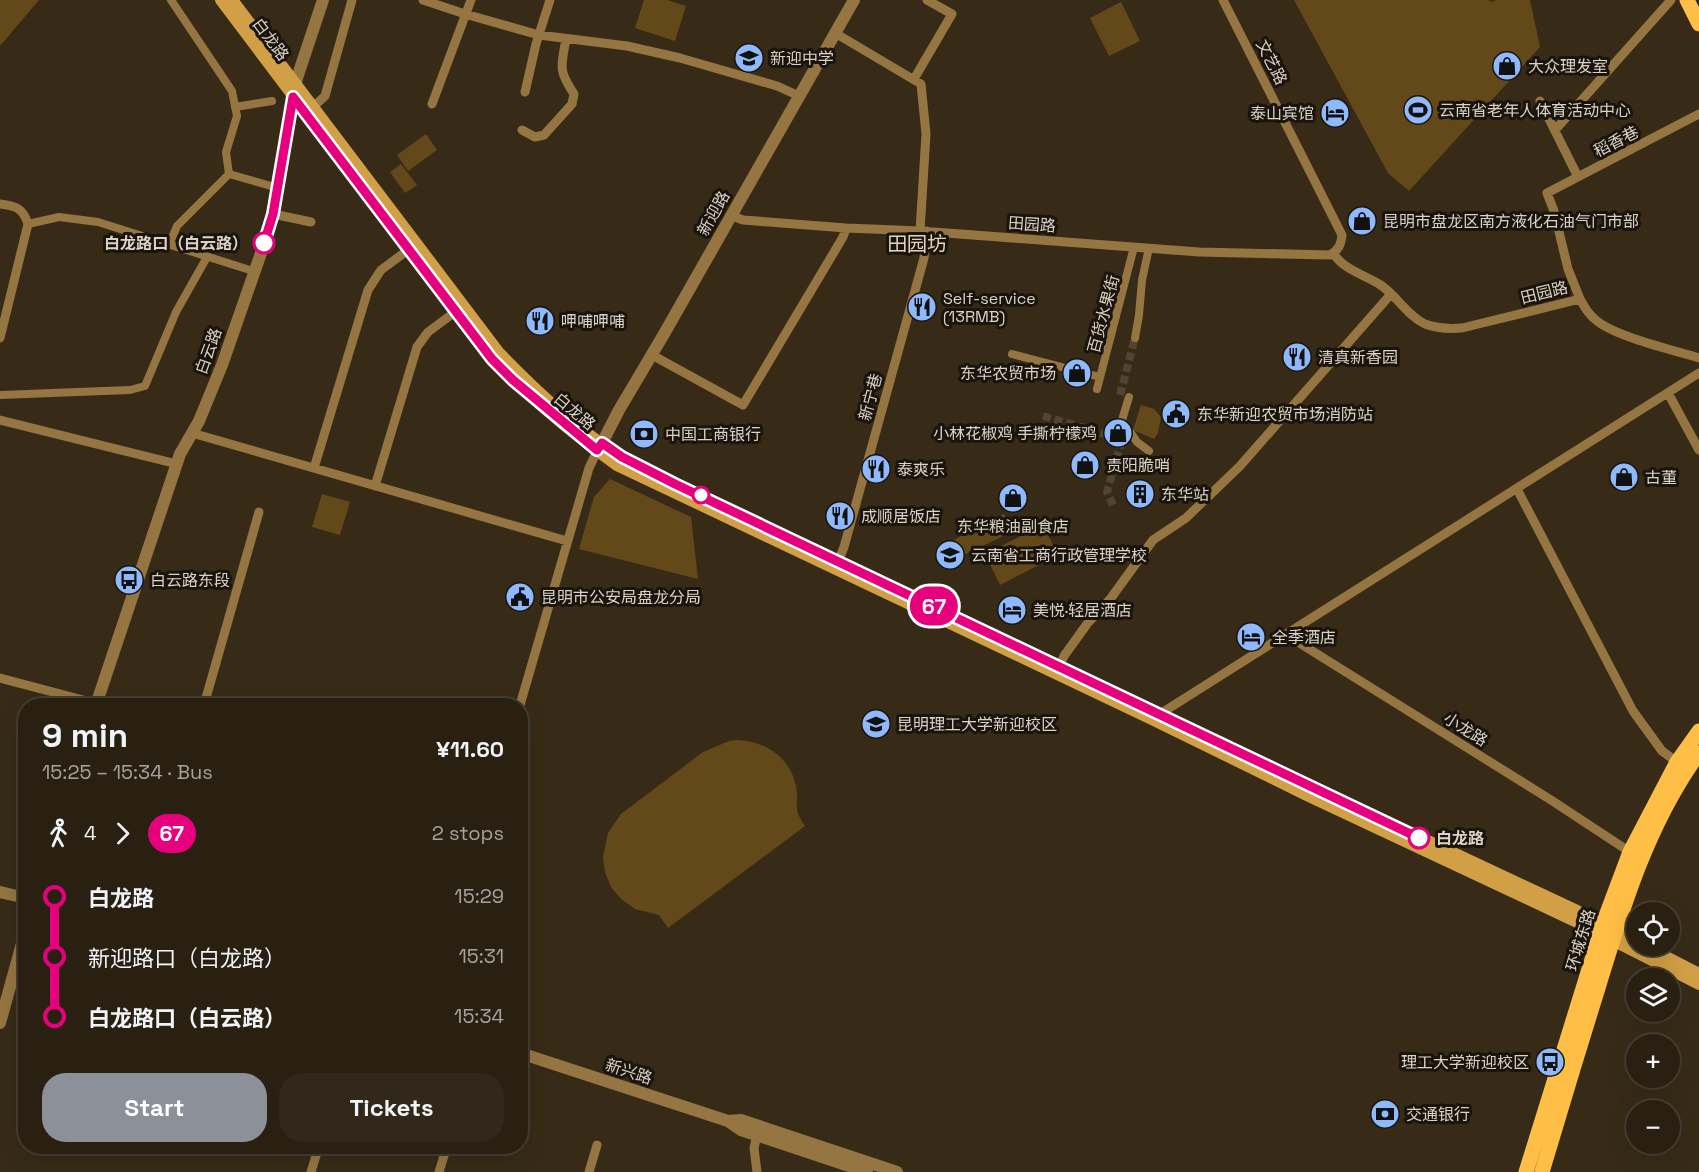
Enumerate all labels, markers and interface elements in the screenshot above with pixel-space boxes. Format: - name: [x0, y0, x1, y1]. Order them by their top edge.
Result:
- street label: 白龙路: [248, 14, 293, 65]
- street label: 文艺路: [1251, 36, 1292, 88]
- school or university icon: 新迎中学: [733, 42, 765, 74]
- place label: 新迎中学: [770, 48, 834, 69]
- shop icon: 大众理发室: [1491, 50, 1523, 82]
- place label: 大众理发室: [1528, 56, 1608, 77]
- sports icon: 云南省老年人体育活动中心: [1402, 94, 1434, 126]
- hotel icon: 泰山宾馆: [1319, 97, 1351, 129]
- place label: 云南省老年人体育活动中心: [1439, 100, 1631, 121]
- place label: 泰山宾馆: [1250, 103, 1314, 124]
- street label: 稻香巷: [1590, 121, 1642, 162]
- street label: 新迎路: [693, 187, 734, 239]
- shop icon: 昆明市盘龙区南方液化石油气门市部: [1346, 205, 1378, 237]
- place label: 昆明市盘龙区南方液化石油气门市部: [1383, 211, 1639, 232]
- street label: 田园路: [1007, 212, 1057, 237]
- district label: 田园坊: [887, 231, 947, 257]
- marker: 白龙路口（白云路）: [253, 232, 275, 254]
- place label: 白龙路口（白云路）: [104, 233, 248, 254]
- street label: 百货水果街: [1083, 273, 1124, 355]
- street label: 田园路: [1518, 276, 1570, 308]
- place label: Self-service (13RMB): [943, 288, 1036, 327]
- restaurant icon: Self-service (13RMB): [906, 291, 938, 323]
- restaurant icon: 呷哺呷哺: [524, 305, 556, 337]
- place label: 呷哺呷哺: [561, 311, 625, 332]
- street label: 白云路: [190, 325, 227, 377]
- restaurant icon: 清真新香园: [1281, 341, 1313, 373]
- place label: 清真新香园: [1318, 347, 1398, 368]
- shop icon: 东华农贸市场: [1061, 357, 1093, 389]
- place label: 东华农贸市场: [960, 363, 1056, 384]
- street label: 新宁巷: [854, 371, 887, 423]
- street label: 白龙路: [550, 388, 600, 435]
- public building icon: 东华新迎农贸市场消防站: [1160, 398, 1192, 430]
- place label: 东华新迎农贸市场消防站: [1197, 404, 1373, 425]
- shop icon: 小林花椒鸡 手撕柠檬鸡: [1102, 417, 1134, 449]
- bank icon: 中国工商银行: [628, 418, 660, 450]
- place label: 小林花椒鸡 手撕柠檬鸡: [933, 423, 1097, 444]
- place label: 中国工商银行: [665, 424, 761, 445]
- shop icon: 责阳脆哨: [1069, 449, 1101, 481]
- restaurant icon: 泰爽乐: [860, 453, 892, 485]
- place label: 责阳脆哨: [1106, 455, 1170, 476]
- place label: 泰爽乐: [897, 459, 945, 480]
- shop icon: 古董: [1608, 461, 1640, 493]
- place label: 古董: [1645, 467, 1677, 488]
- building icon: 东华站: [1124, 478, 1156, 510]
- shop icon: 东华粮油副食店: [997, 482, 1029, 514]
- place label: 东华站: [1161, 484, 1209, 505]
- unlabelled marker: [692, 486, 710, 504]
- restaurant icon: 成顺居饭店: [824, 500, 856, 532]
- place label: 成顺居饭店: [861, 506, 941, 527]
- place label: 东华粮油副食店: [957, 516, 1069, 537]
- school or university icon: 云南省工商行政管理学校: [934, 539, 966, 571]
- place label: 云南省工商行政管理学校: [971, 545, 1147, 566]
- bus stop icon: 白云路东段: [113, 564, 145, 596]
- place label: 白云路东段: [150, 570, 230, 591]
- public building icon: 昆明市公安局盘龙分局: [504, 581, 536, 613]
- line badge: 67: [907, 586, 961, 626]
- place label: 昆明市公安局盘龙分局: [541, 587, 701, 608]
- text: 67: [922, 593, 946, 620]
- hotel icon: 美悦·轻居酒店: [996, 594, 1028, 626]
- place label: 美悦·轻居酒店: [1033, 600, 1132, 621]
- hotel icon: 全季酒店: [1235, 621, 1267, 653]
- place label: 全季酒店: [1272, 627, 1336, 648]
- school or university icon: 昆明理工大学新迎校区: [860, 708, 892, 740]
- street label: 小龙路: [1440, 708, 1492, 751]
- place label: 昆明理工大学新迎校区: [897, 714, 1057, 735]
- text: 9 min: [42, 715, 128, 757]
- text: ¥11.60: [436, 735, 504, 763]
- text: 15:25 – 15:34 · Bus: [42, 759, 213, 785]
- icon: walk: [42, 817, 75, 850]
- icon: forward: [106, 817, 139, 850]
- text: 4: [84, 820, 97, 846]
- text: 67: [160, 820, 184, 847]
- text: 2 stops: [432, 820, 504, 846]
- marker: 白龙路: [1408, 827, 1430, 849]
- place label: 白龙路: [1436, 828, 1484, 849]
- text: 15:29: [454, 883, 504, 909]
- text: 白龙路: [88, 884, 154, 912]
- map controls: [1626, 902, 1680, 1154]
- button: locate: [1626, 902, 1680, 956]
- street label: 环城东路: [1561, 906, 1600, 974]
- text: 15:31: [458, 943, 504, 969]
- text: 新迎路口（白龙路）: [88, 944, 286, 972]
- button: layers: [1626, 968, 1680, 1022]
- text: 15:34: [454, 1003, 504, 1029]
- text: 白龙路口（白云路）: [88, 1004, 286, 1032]
- button: +: [1626, 1034, 1680, 1088]
- bus stop icon: 理工大学新迎校区: [1534, 1046, 1566, 1078]
- place label: 理工大学新迎校区: [1401, 1052, 1529, 1073]
- street label: 新兴路: [603, 1054, 655, 1089]
- button: Start: [42, 1073, 267, 1142]
- button: Tickets: [279, 1073, 504, 1142]
- bank icon: 交通银行: [1369, 1098, 1401, 1130]
- button: −: [1626, 1100, 1680, 1154]
- place label: 交通银行: [1406, 1104, 1470, 1125]

